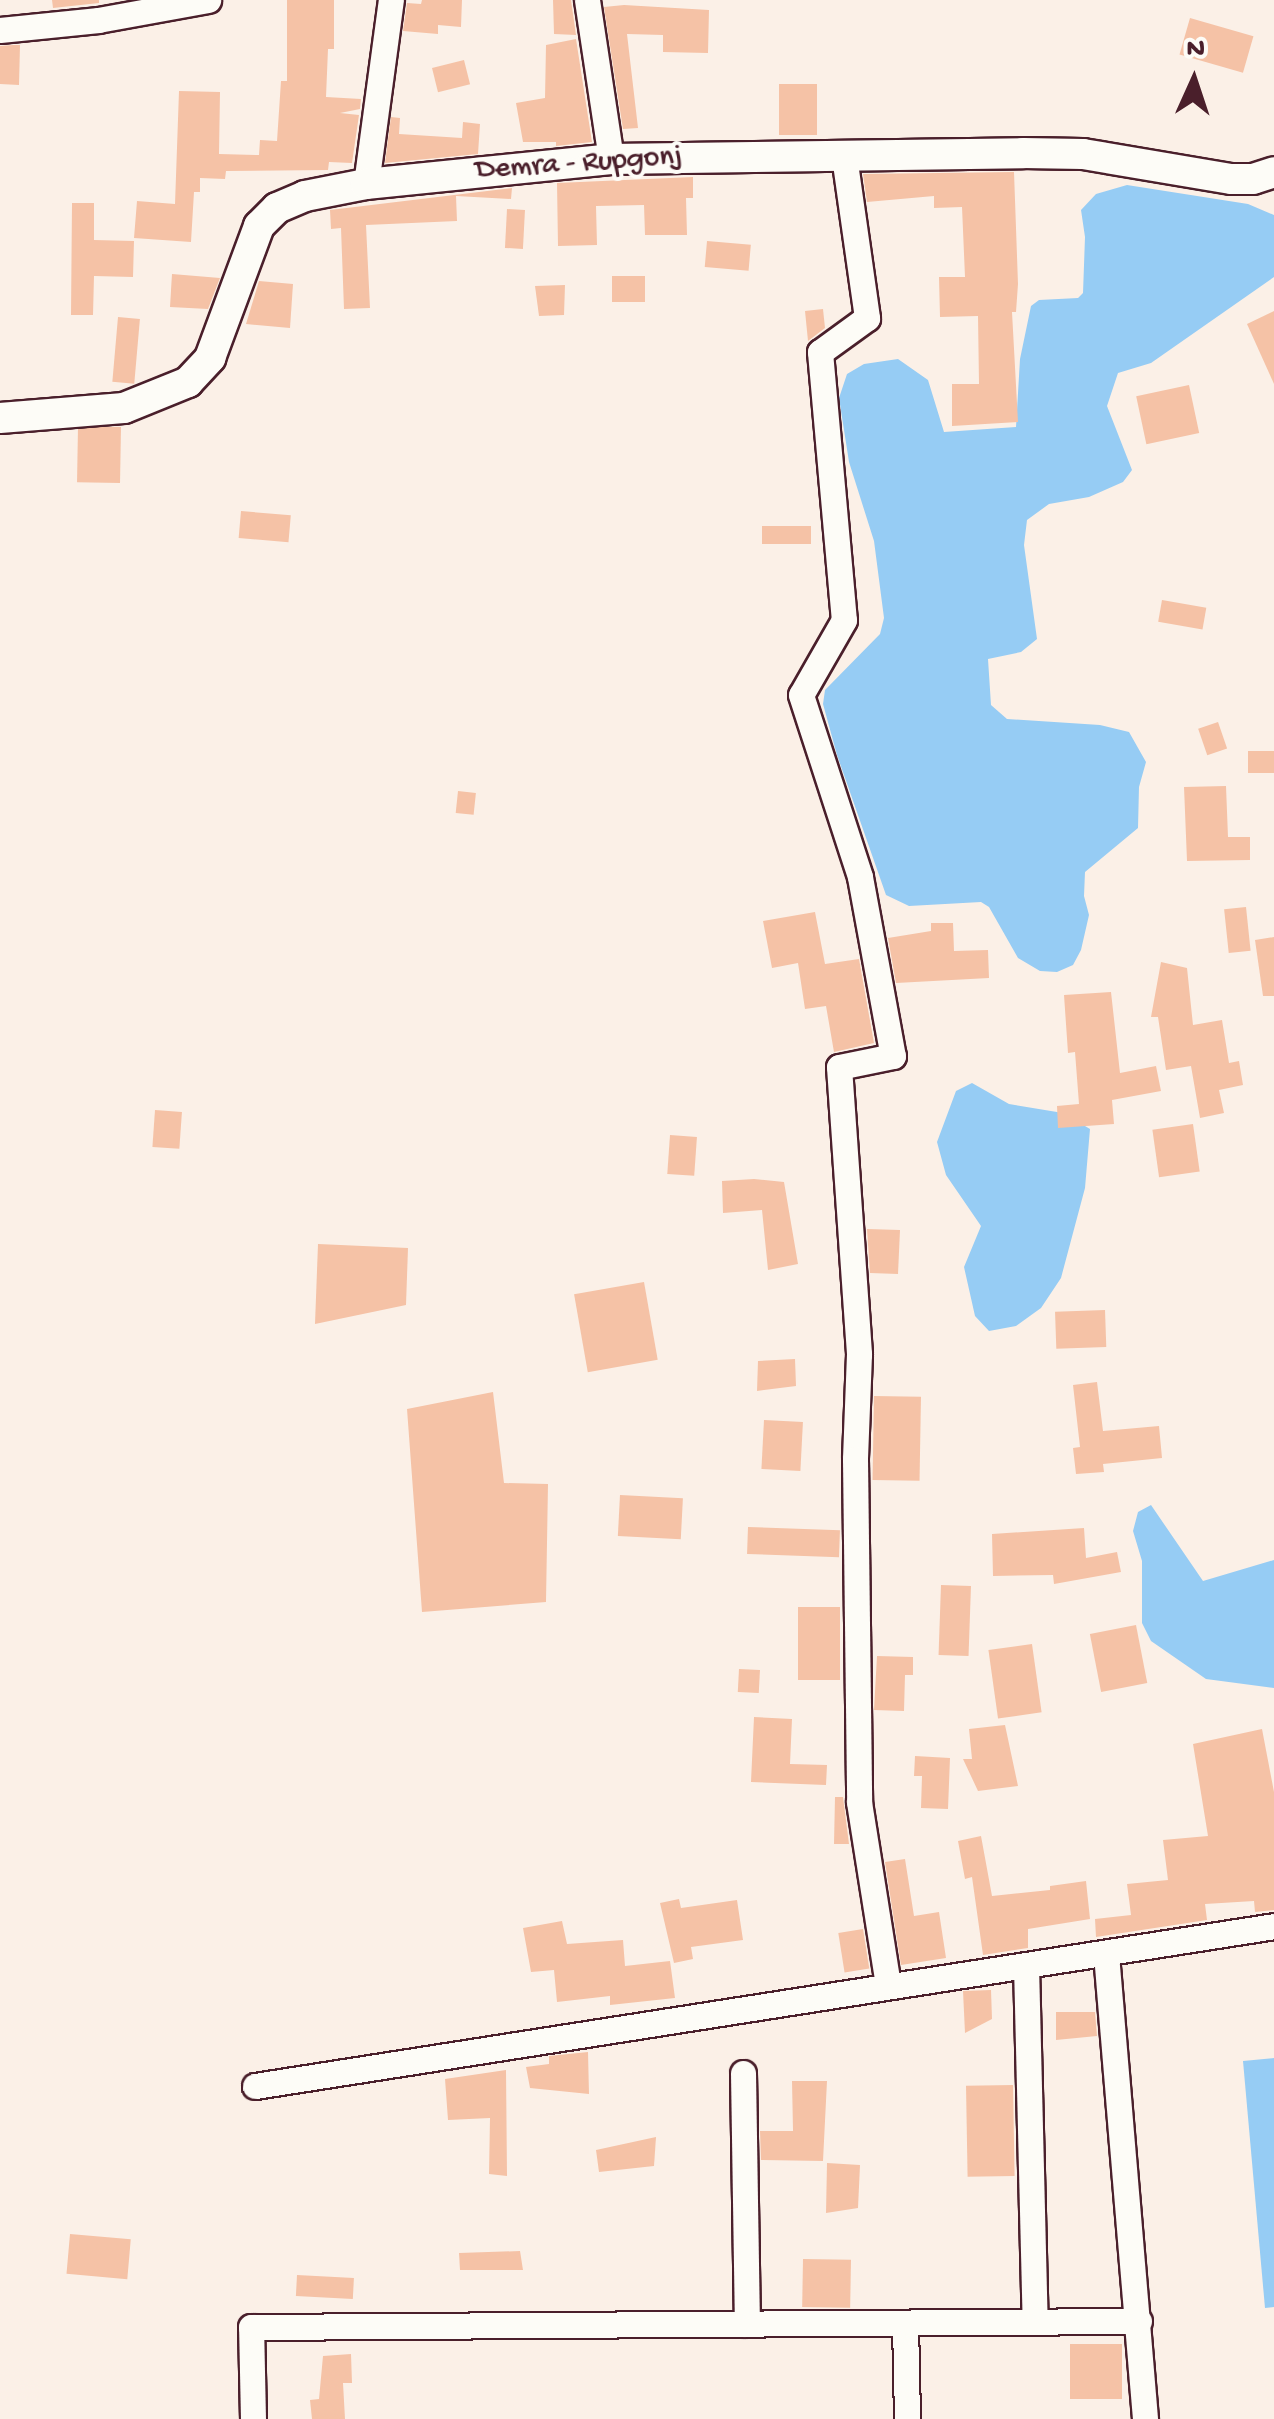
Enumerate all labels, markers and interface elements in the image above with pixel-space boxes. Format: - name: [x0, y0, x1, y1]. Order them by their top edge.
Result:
- north arrow: [1144, 30, 1244, 130]
- text: N: [1186, 33, 1206, 66]
- street label: Demra - Rupgonj: [474, 140, 684, 190]

